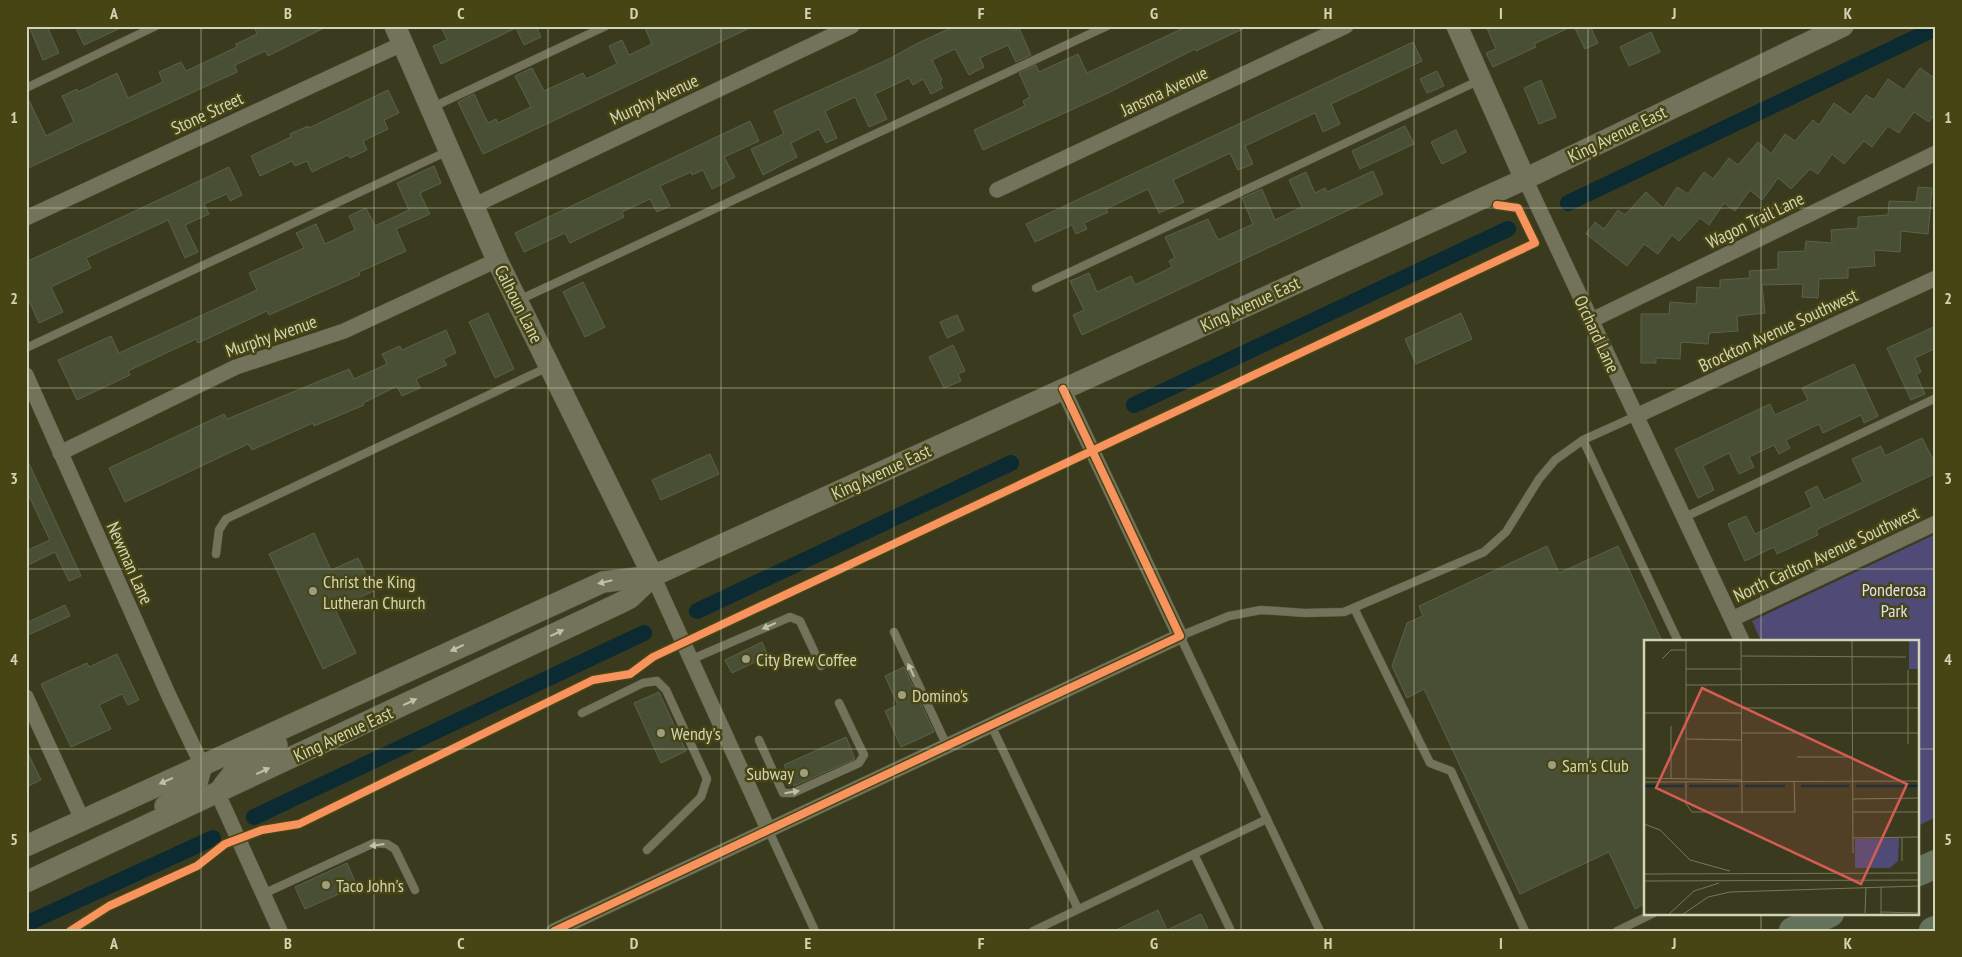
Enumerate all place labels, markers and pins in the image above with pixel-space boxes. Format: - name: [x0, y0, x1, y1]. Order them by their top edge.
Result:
- place label: Christ the King Lutheran Church: [323, 570, 425, 614]
- marker: Christ the King Lutheran Church: [307, 585, 319, 597]
- place label: City Brew Coffee: [756, 648, 857, 671]
- marker: City Brew Coffee: [740, 653, 752, 665]
- place label: Domino's: [912, 684, 968, 707]
- marker: Domino's: [896, 689, 908, 701]
- place label: Wendy's: [671, 722, 721, 745]
- marker: Wendy's: [655, 727, 667, 739]
- place label: Sam's Club: [1562, 754, 1629, 777]
- marker: Sam's Club: [1546, 759, 1558, 771]
- place label: Subway: [746, 762, 794, 785]
- marker: Subway: [798, 767, 810, 779]
- place label: Taco John's: [336, 874, 404, 897]
- marker: Taco John's: [320, 879, 332, 891]

